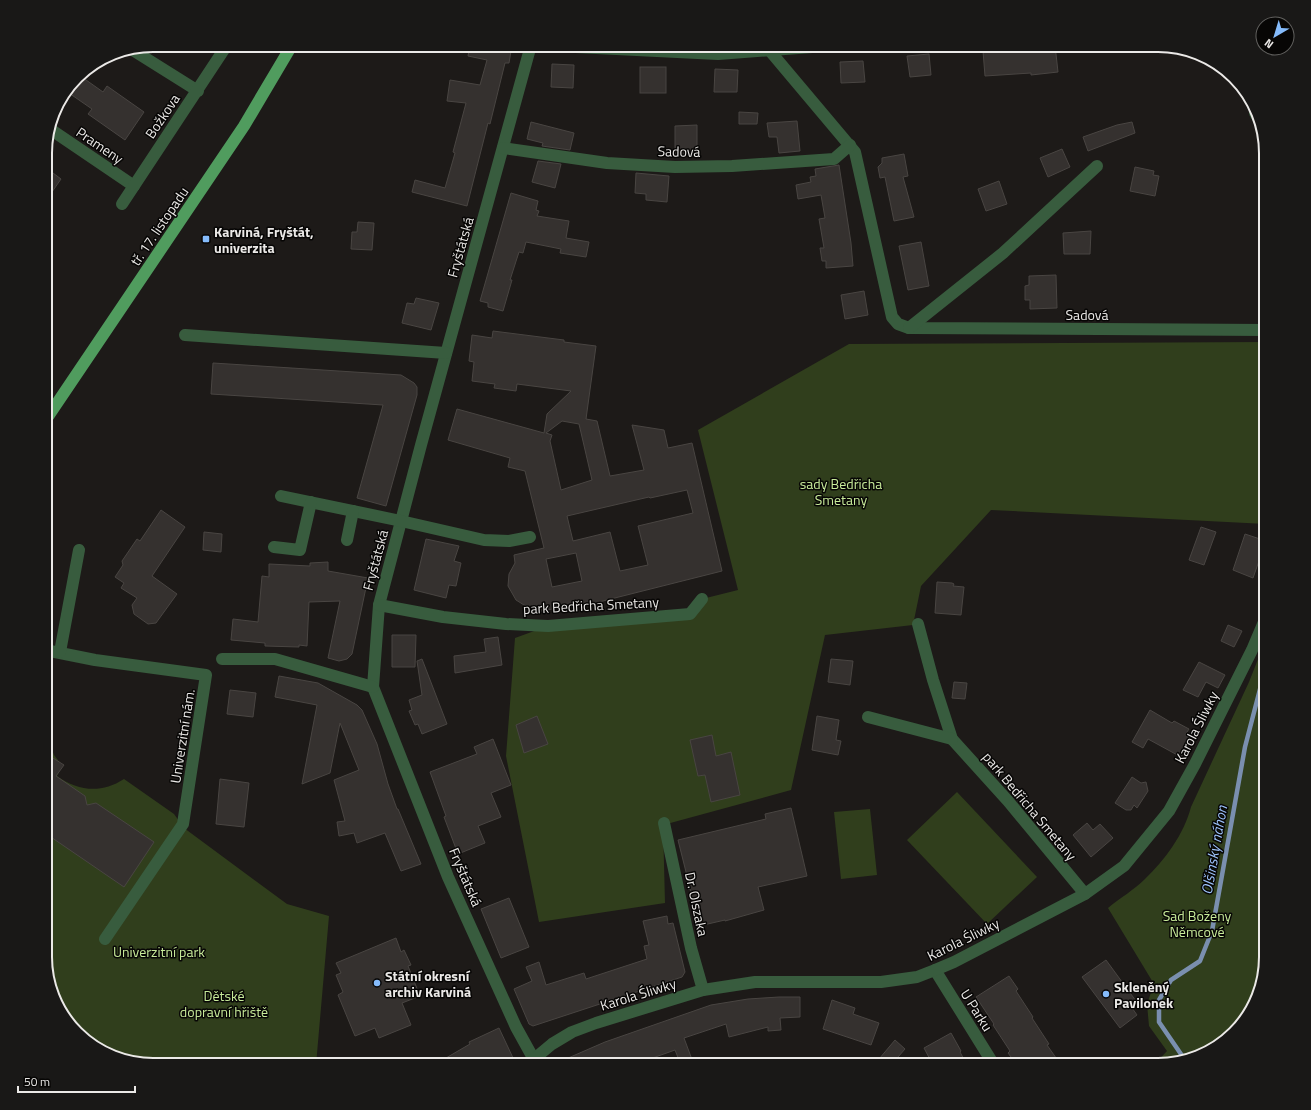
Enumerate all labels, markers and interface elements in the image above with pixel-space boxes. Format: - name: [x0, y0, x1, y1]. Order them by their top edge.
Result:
- north arrow: [1255, 16, 1295, 56]
- text: N: [1261, 35, 1277, 53]
- street label: Božkova: [139, 89, 185, 143]
- street label: Prameny: [72, 121, 128, 169]
- street label: Sadová: [657, 140, 701, 162]
- street label: tř. 17. listopadu: [125, 182, 193, 270]
- street label: Fryštátská: [441, 214, 479, 280]
- place label: Karviná, Fryštát, univerzita: [214, 221, 314, 258]
- marker: Karviná, Fryštát, univerzita: [201, 234, 211, 244]
- street label: Sadová: [1066, 304, 1108, 325]
- park label: sady Bedřicha Smetany: [800, 473, 882, 510]
- street label: Fryštátská: [357, 527, 393, 593]
- street label: park Bedřicha Smetany: [522, 591, 660, 619]
- street label: Univerzitní nám.: [164, 687, 200, 785]
- street label: Karola Śliwky: [1169, 687, 1223, 767]
- street label: park Bedřicha Smetany: [978, 747, 1082, 865]
- water label: Olšinský náhon: [1195, 803, 1233, 896]
- street label: Fryštátská: [444, 844, 488, 910]
- street label: Dr. Olszaka: [680, 870, 714, 938]
- park label: Sad Boženy Němcové: [1163, 905, 1232, 942]
- street label: Karola Śliwky: [923, 912, 1003, 966]
- park label: Univerzitní park: [113, 941, 205, 962]
- place label: Státní okresní archiv Karviná: [385, 965, 471, 1002]
- street label: Karola Śliwky: [597, 972, 679, 1016]
- place label: Skleněný Pavilonek: [1114, 976, 1174, 1013]
- marker: Státní okresní archiv Karviná: [372, 978, 382, 988]
- park label: Dětské dopravní hřiště: [180, 985, 268, 1022]
- street label: U Parku: [956, 985, 998, 1035]
- marker: Skleněný Pavilonek: [1101, 989, 1111, 999]
- scale bar: [18, 1068, 135, 1094]
- text: 50 m: [24, 1072, 50, 1091]

